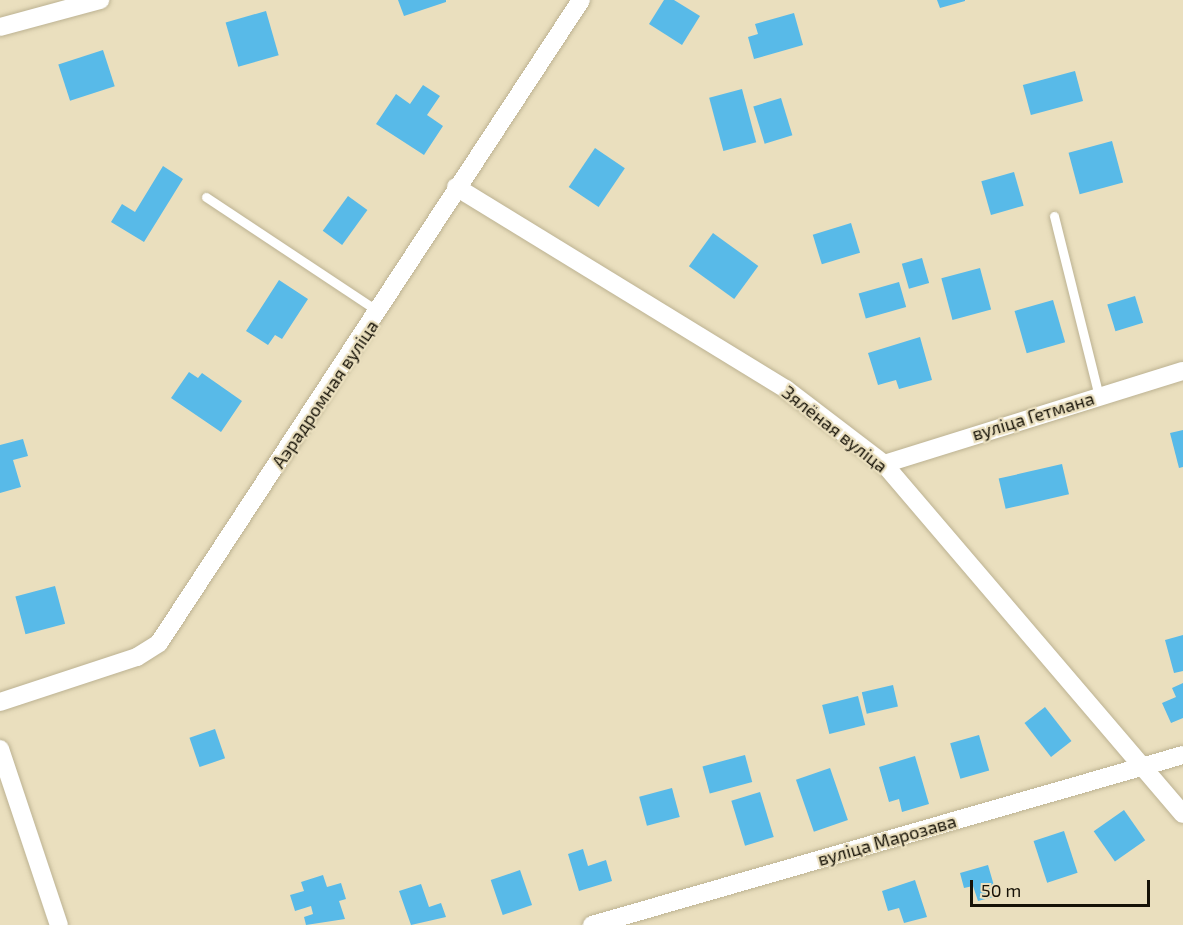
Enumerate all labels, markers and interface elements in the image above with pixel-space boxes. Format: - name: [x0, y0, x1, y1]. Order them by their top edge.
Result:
- street label: Аэрадромная вуліца: [267, 316, 383, 472]
- street label: Зялёная вуліца: [778, 381, 892, 477]
- street label: вуліца Гетмана: [969, 387, 1097, 445]
- street label: вуліца Марозава: [815, 810, 959, 870]
- scale bar: [973, 868, 1153, 906]
- text: 50 m: [981, 879, 1021, 901]

